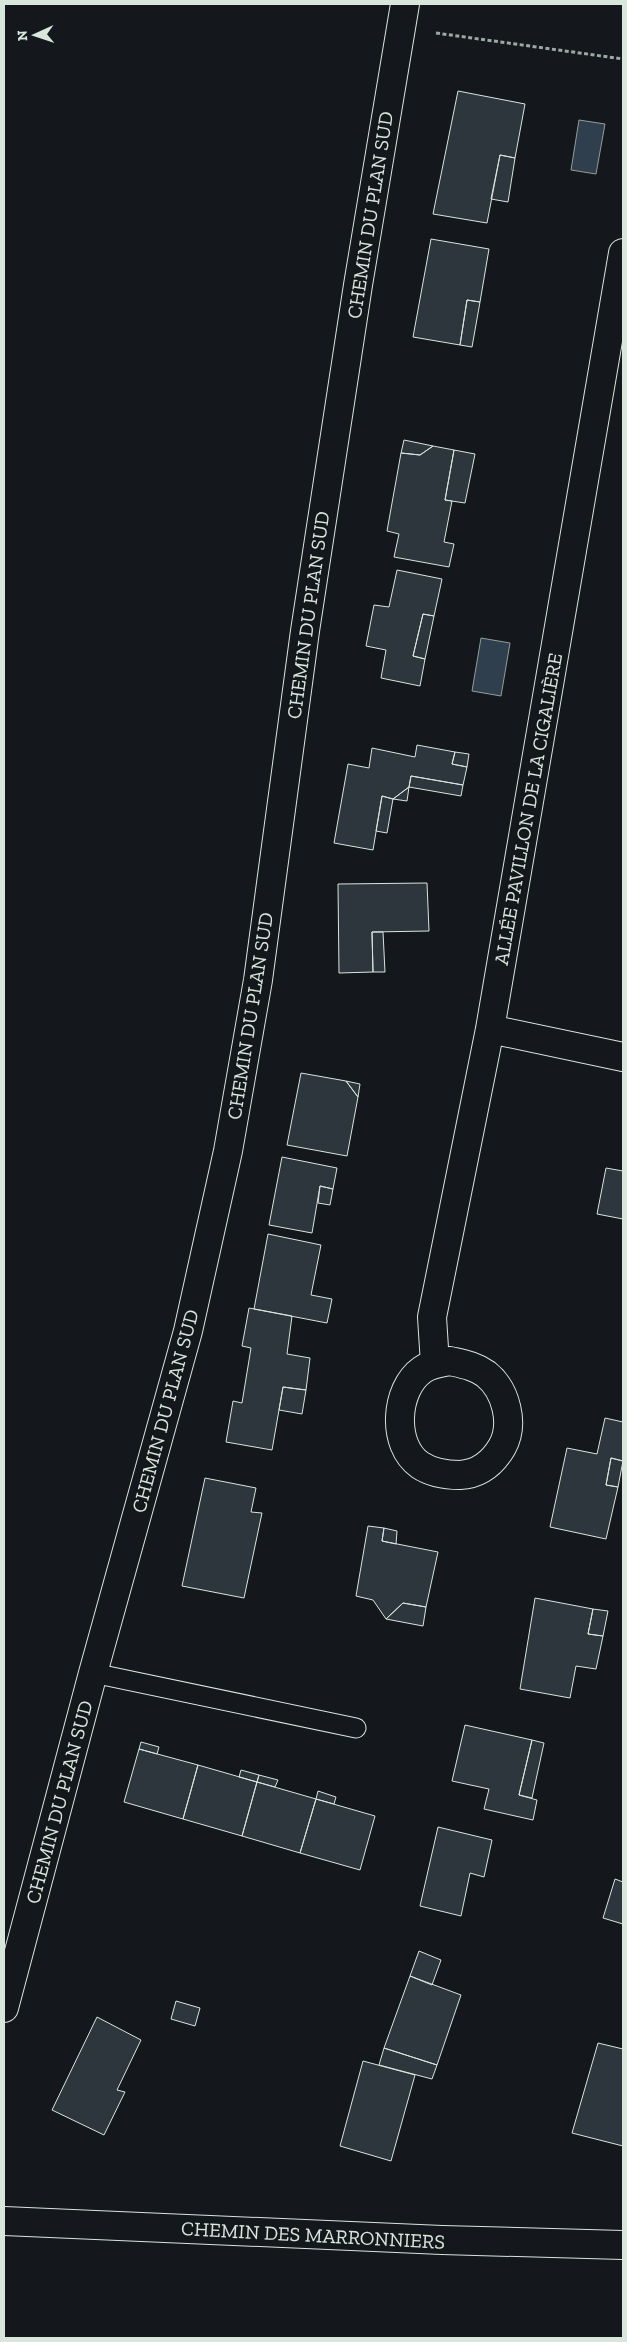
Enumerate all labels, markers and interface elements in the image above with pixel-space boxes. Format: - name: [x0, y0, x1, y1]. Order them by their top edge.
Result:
- north arrow: [10, 10, 60, 60]
- text: N: [14, 30, 31, 41]
- street label: CHEMIN DU PLAN SUD: [342, 110, 398, 320]
- street label: CHEMIN DU PLAN SUD: [282, 510, 334, 720]
- street label: ALLÉE PAVILLON DE LA CIGALIÈRE: [489, 651, 567, 967]
- street label: CHEMIN DU PLAN SUD: [222, 911, 278, 1121]
- street label: CHEMIN DU PLAN SUD: [126, 1307, 204, 1515]
- street label: CHEMIN DU PLAN SUD: [20, 1698, 98, 1906]
- street label: CHEMIN DES MARRONNIERS: [180, 2216, 446, 2254]

